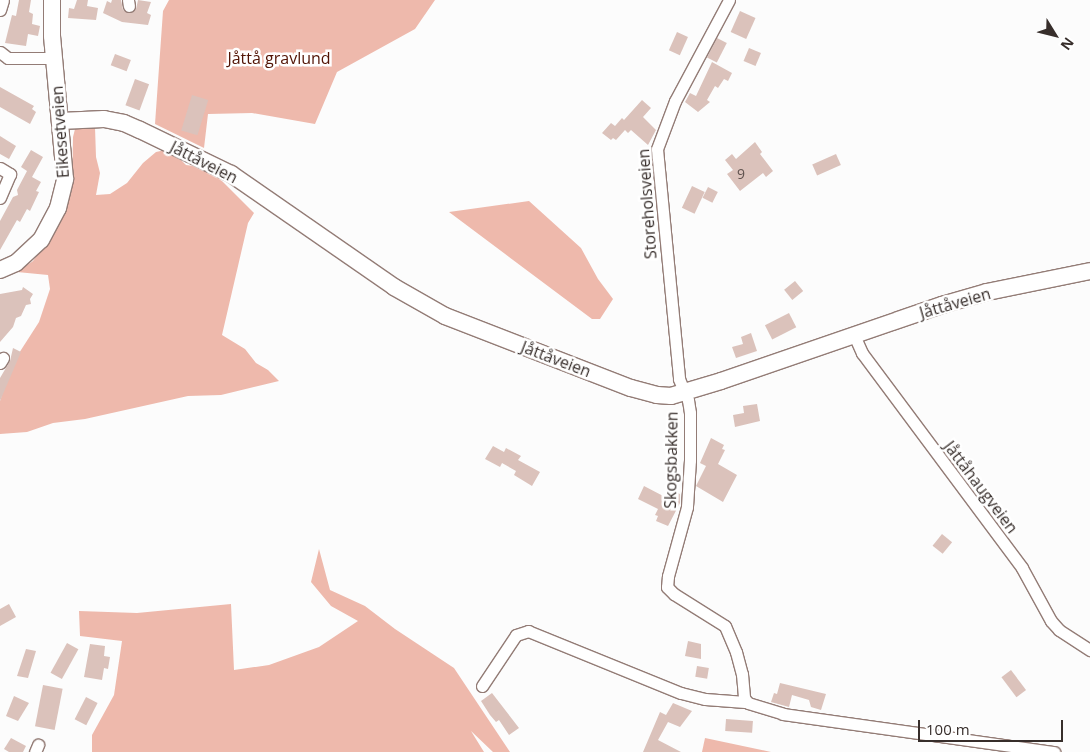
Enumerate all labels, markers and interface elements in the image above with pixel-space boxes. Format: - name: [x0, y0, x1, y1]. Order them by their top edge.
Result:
- north arrow: [1030, 10, 1080, 60]
- text: N: [1057, 34, 1079, 54]
- park label: Jåttå gravlund: [227, 48, 331, 68]
- street label: Eikesetveien: [47, 85, 73, 179]
- street label: Jåttåveien: [167, 137, 241, 187]
- street label: Storeholsveien: [634, 148, 660, 260]
- house number: 9: [737, 166, 745, 182]
- street label: Jåttåveien: [917, 284, 993, 322]
- street label: Jåttåveien: [518, 337, 594, 381]
- street label: Skogsbakken: [661, 411, 681, 509]
- street label: Jåttåhaugveien: [940, 437, 1022, 537]
- scale bar: [920, 710, 1065, 742]
- text: 100 m: [926, 719, 970, 739]

